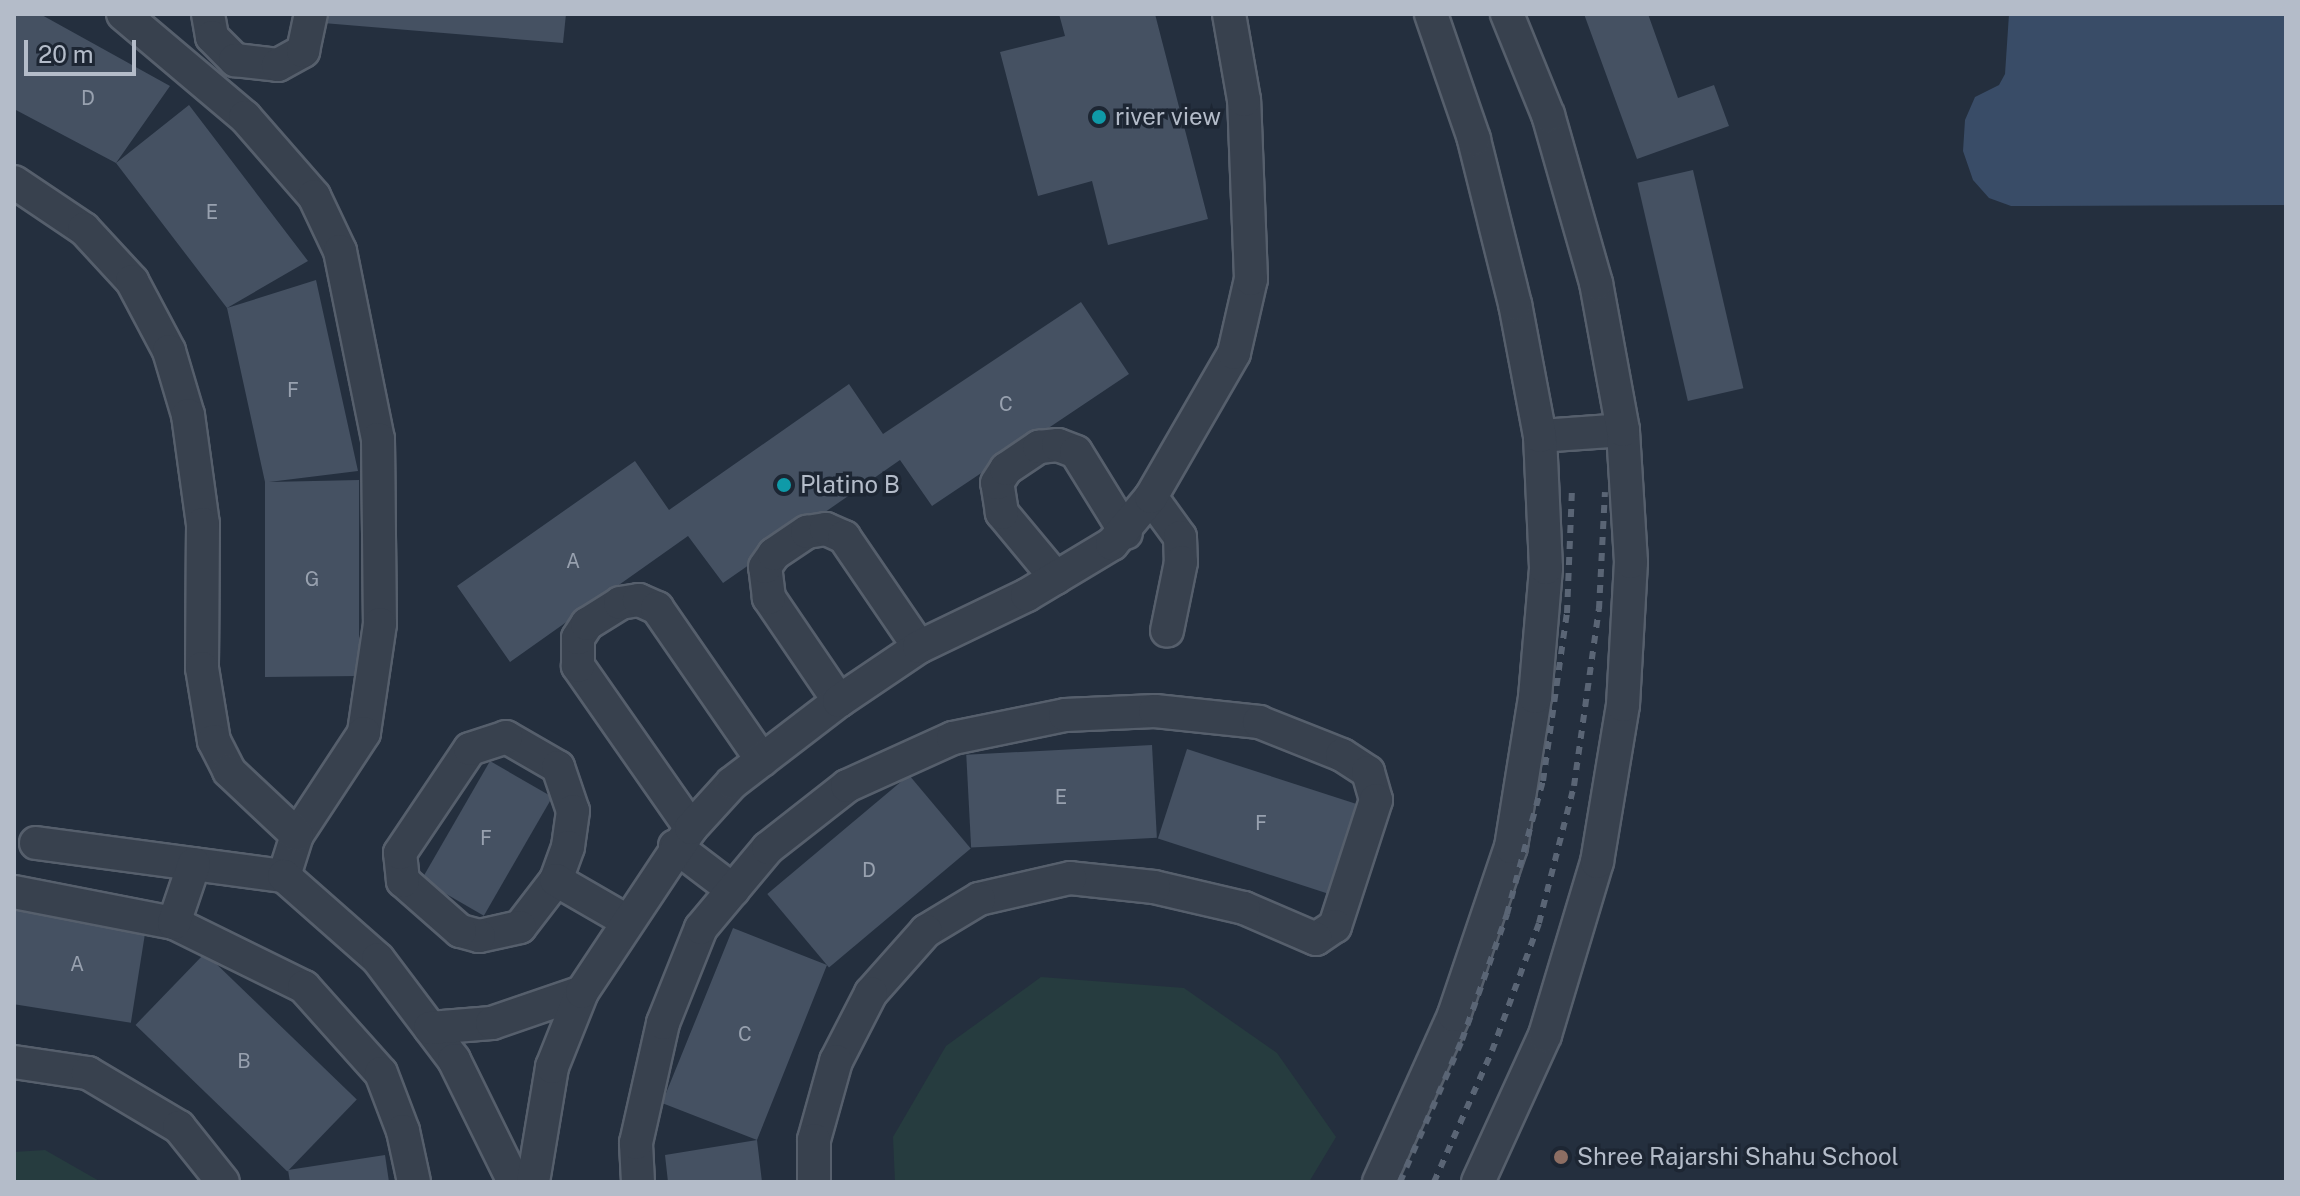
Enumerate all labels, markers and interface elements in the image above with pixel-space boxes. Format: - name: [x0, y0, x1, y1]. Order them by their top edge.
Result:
- scale bar: [28, 24, 140, 74]
- text: 20 m: [38, 40, 94, 68]
- house number: D: [81, 86, 95, 110]
- place label: river view: [1115, 103, 1221, 131]
- marker: river view: [1090, 108, 1108, 126]
- house number: E: [206, 200, 218, 224]
- house number: F: [287, 378, 299, 402]
- house number: C: [999, 392, 1013, 416]
- place label: Platino B: [800, 471, 900, 499]
- marker: Platino B: [775, 476, 793, 494]
- house number: A: [566, 549, 580, 573]
- house number: G: [305, 567, 319, 591]
- house number: E: [1055, 785, 1067, 809]
- house number: F: [1255, 811, 1267, 835]
- house number: F: [480, 826, 492, 850]
- house number: D: [862, 858, 876, 882]
- house number: A: [70, 952, 84, 976]
- house number: C: [738, 1022, 752, 1046]
- house number: B: [237, 1049, 251, 1073]
- place label: Shree Rajarshi Shahu School: [1577, 1143, 1899, 1171]
- marker: Shree Rajarshi Shahu School: [1552, 1148, 1570, 1166]

